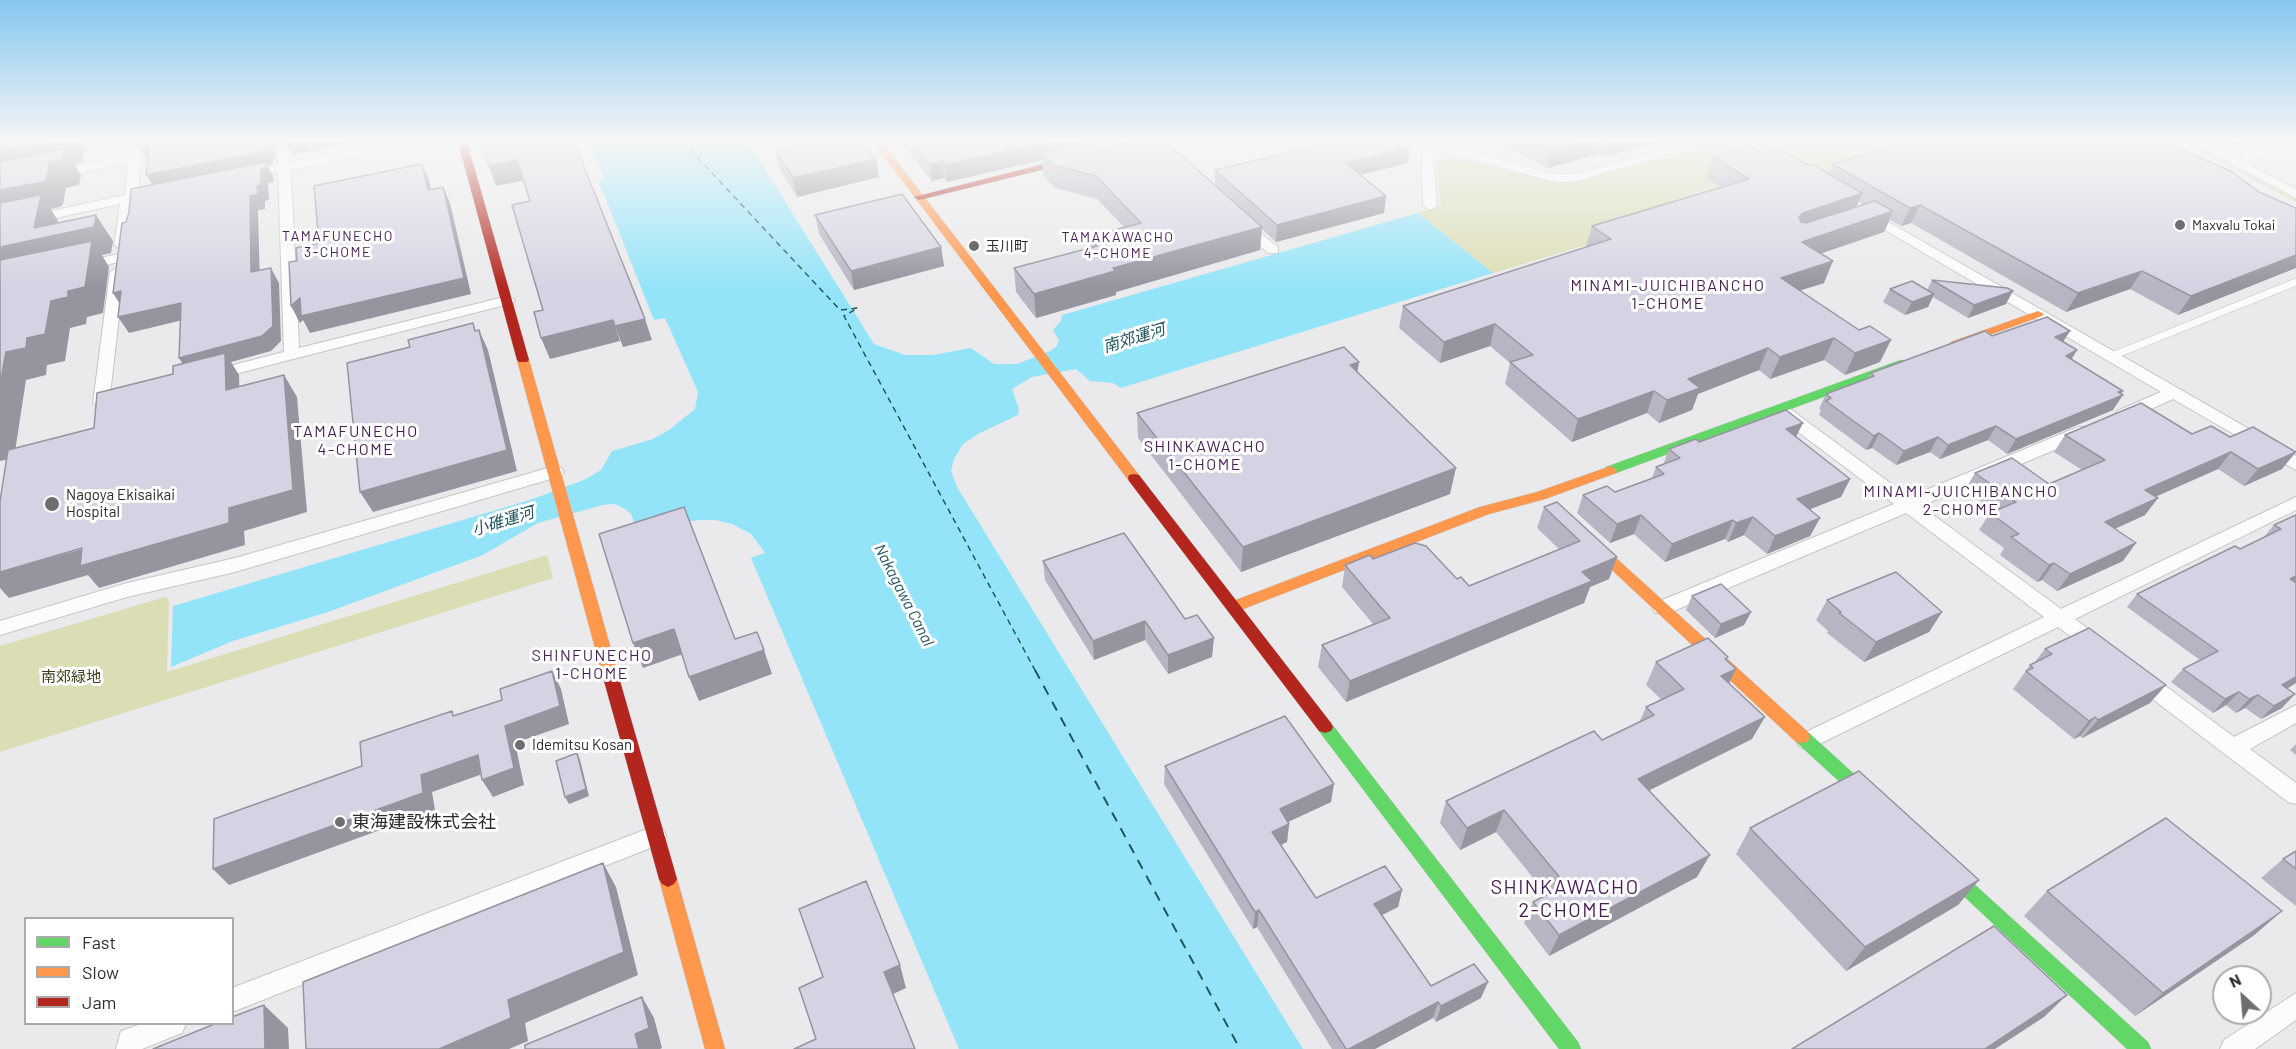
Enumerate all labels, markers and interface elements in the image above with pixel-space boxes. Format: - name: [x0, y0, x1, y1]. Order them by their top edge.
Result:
- place label: Maxvalu Tokai: [2192, 217, 2275, 233]
- marker: Maxvalu Tokai: [2173, 218, 2187, 232]
- district label: TAMAFUNECHO 3-CHOME: [282, 228, 394, 260]
- district label: TAMAKAWACHO 4-CHOME: [1061, 229, 1175, 262]
- place label: 玉川町: [986, 238, 1028, 254]
- marker: 玉川町: [967, 239, 981, 253]
- district label: MINAMI-JUICHIBANCHO 1-CHOME: [1571, 276, 1765, 314]
- water label: 南郊運河: [1101, 319, 1167, 357]
- district label: TAMAFUNECHO 4-CHOME: [293, 422, 419, 460]
- district label: SHINKAWACHO 1-CHOME: [1144, 437, 1266, 475]
- district label: MINAMI-JUICHIBANCHO 2-CHOME: [1864, 482, 2058, 520]
- place label: Nagoya Ekisaikai Hospital: [66, 486, 175, 521]
- marker: Nagoya Ekisaikai Hospital: [43, 495, 61, 513]
- water label: 小碓運河: [470, 502, 536, 540]
- water label: Nakagawa Canal: [870, 541, 938, 649]
- district label: SHINFUNECHO 1-CHOME: [532, 646, 652, 684]
- park label: 南郊緑地: [41, 668, 101, 686]
- place label: Idemitsu Kosan: [532, 736, 632, 754]
- marker: Idemitsu Kosan: [513, 738, 527, 752]
- place label: 東海建設株式会社: [352, 811, 496, 833]
- marker: 東海建設株式会社: [333, 815, 347, 829]
- district label: SHINKAWACHO 2-CHOME: [1490, 875, 1640, 922]
- legend: [24, 917, 234, 1025]
- text: Fast: [82, 931, 116, 953]
- text: Slow: [82, 961, 119, 983]
- north arrow: [2212, 965, 2272, 1025]
- text: N: [2226, 969, 2244, 991]
- text: Jam: [82, 991, 116, 1013]

